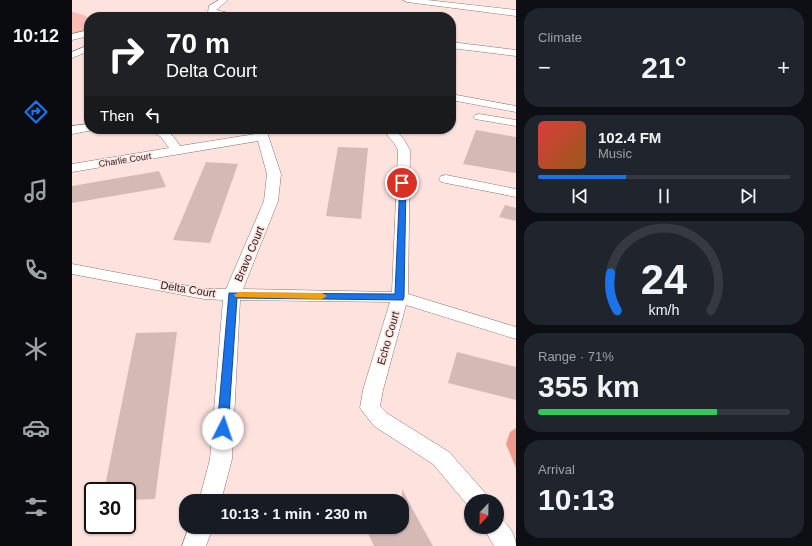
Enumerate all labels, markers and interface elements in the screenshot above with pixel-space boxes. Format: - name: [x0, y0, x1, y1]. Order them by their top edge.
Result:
- text: 10:12: [13, 26, 59, 46]
- icon: right: [100, 28, 152, 80]
- text: 70 m: [166, 28, 230, 59]
- text: Climate: [538, 30, 582, 45]
- text: 21°: [641, 51, 687, 84]
- text: −: [538, 55, 551, 80]
- text: +: [777, 55, 790, 80]
- text: Delta Court: [166, 61, 257, 81]
- icon: directions: [22, 98, 50, 126]
- icon: left: [142, 104, 164, 126]
- text: Then: [100, 107, 134, 124]
- text: 102.4 FM: [598, 129, 661, 146]
- text: Music: [598, 146, 632, 161]
- street label: Charlie Court: [98, 151, 152, 169]
- pin: [385, 166, 419, 200]
- icon: arrive: [391, 172, 413, 194]
- icon: music: [22, 177, 50, 205]
- icon: previous: [569, 185, 591, 207]
- icon: pause: [653, 185, 675, 207]
- icon: next: [737, 185, 759, 207]
- street label: Bravo Court: [232, 225, 266, 283]
- icon: phone: [22, 256, 50, 284]
- text: 24: [641, 256, 687, 303]
- street label: Delta Court: [160, 279, 216, 299]
- text: km/h: [649, 302, 680, 318]
- street label: Echo Court: [375, 310, 401, 366]
- icon: climate: [22, 335, 50, 363]
- text: Range · 71%: [538, 349, 614, 364]
- text: 355 km: [538, 370, 640, 403]
- position arrow: [202, 408, 244, 450]
- icon: car: [22, 414, 50, 442]
- text: Arrival: [538, 462, 575, 477]
- speed limit sign: 30: [84, 482, 136, 534]
- text: 10:13: [538, 483, 615, 516]
- icon: filters: [22, 493, 50, 521]
- north arrow: [464, 494, 504, 534]
- map controls: [464, 494, 504, 534]
- text: 10:13 · 1 min · 230 m: [221, 505, 367, 522]

